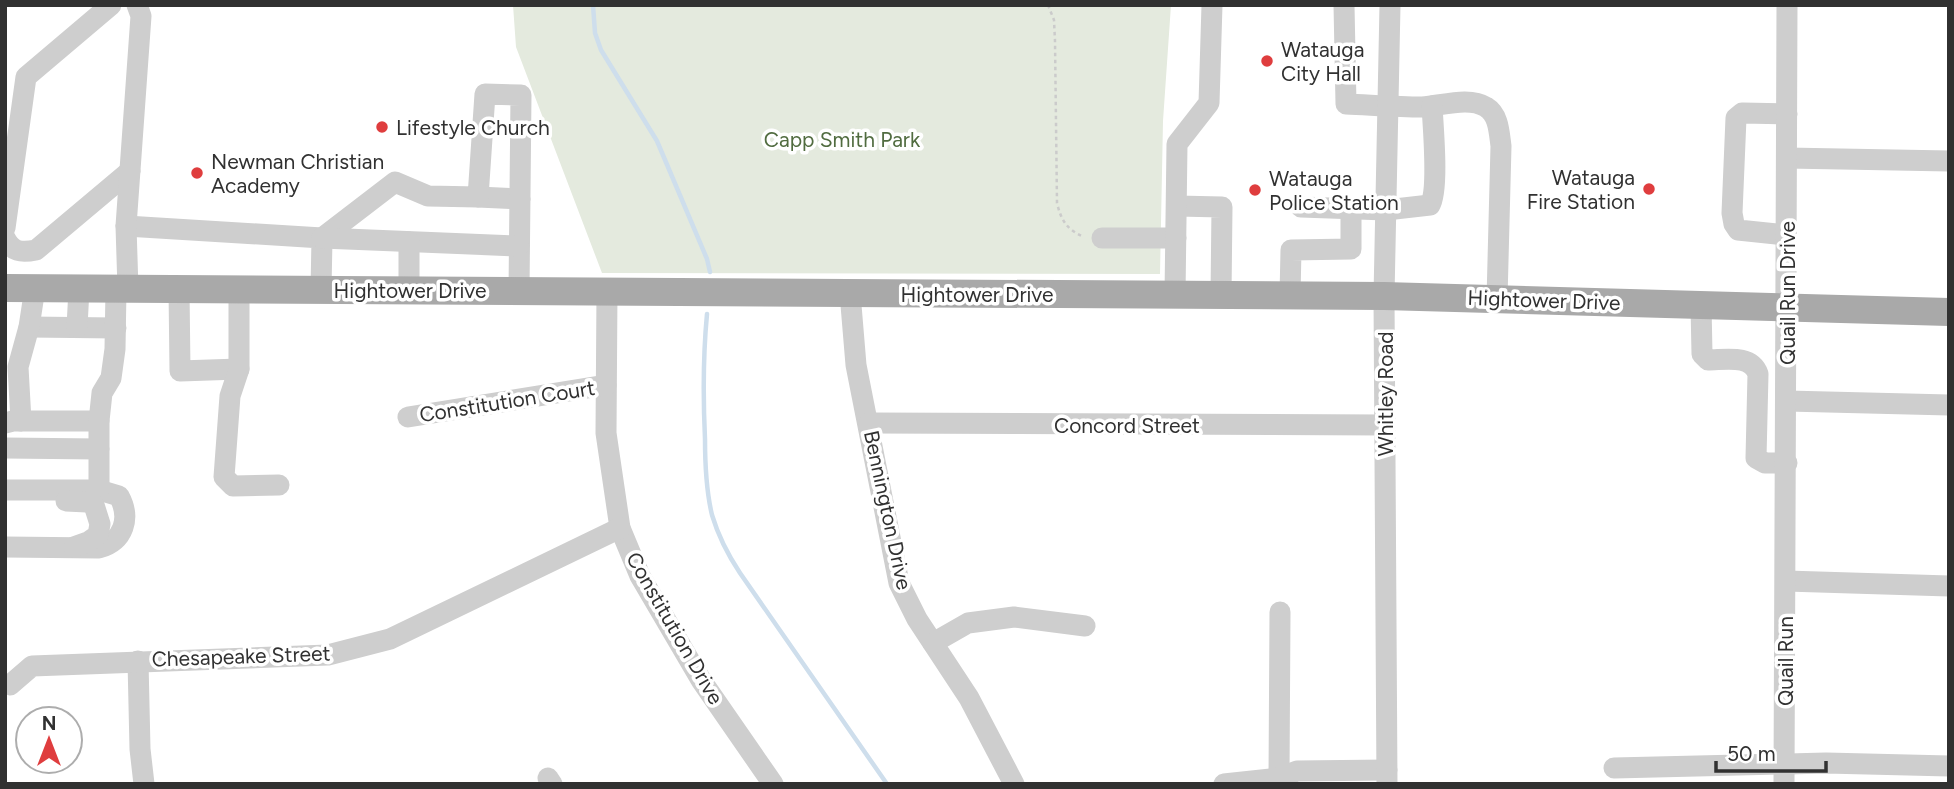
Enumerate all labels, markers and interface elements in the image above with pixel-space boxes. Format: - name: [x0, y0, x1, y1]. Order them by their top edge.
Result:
- place label: Watauga City Hall: [1281, 37, 1364, 86]
- marker: Watauga City Hall: [1259, 53, 1275, 69]
- place label: Lifestyle Church: [396, 115, 550, 140]
- marker: Lifestyle Church: [374, 119, 390, 135]
- park label: Capp Smith Park: [764, 127, 921, 152]
- place label: Newman Christian Academy: [211, 149, 384, 198]
- marker: Newman Christian Academy: [189, 165, 205, 181]
- place label: Watauga Fire Station: [1527, 165, 1635, 214]
- place label: Watauga Police Station: [1269, 166, 1399, 215]
- marker: Watauga Fire Station: [1641, 181, 1657, 197]
- marker: Watauga Police Station: [1247, 182, 1263, 198]
- street label: Quail Run Drive: [1775, 221, 1800, 365]
- street label: Hightower Drive: [333, 278, 487, 303]
- street label: Hightower Drive: [900, 282, 1054, 307]
- street label: Hightower Drive: [1467, 285, 1621, 315]
- street label: Whitley Road: [1373, 331, 1398, 457]
- street label: Constitution Court: [418, 375, 597, 427]
- street label: Concord Street: [1054, 413, 1200, 438]
- street label: Bennington Drive: [859, 428, 917, 592]
- street label: Constitution Drive: [621, 547, 729, 709]
- street label: Quail Run: [1773, 616, 1798, 706]
- street label: Chesapeake Street: [151, 640, 331, 672]
- north arrow: [14, 705, 84, 775]
- text: N: [42, 712, 56, 735]
- scale bar: [1716, 730, 1826, 774]
- text: 50 m: [1727, 741, 1776, 766]

